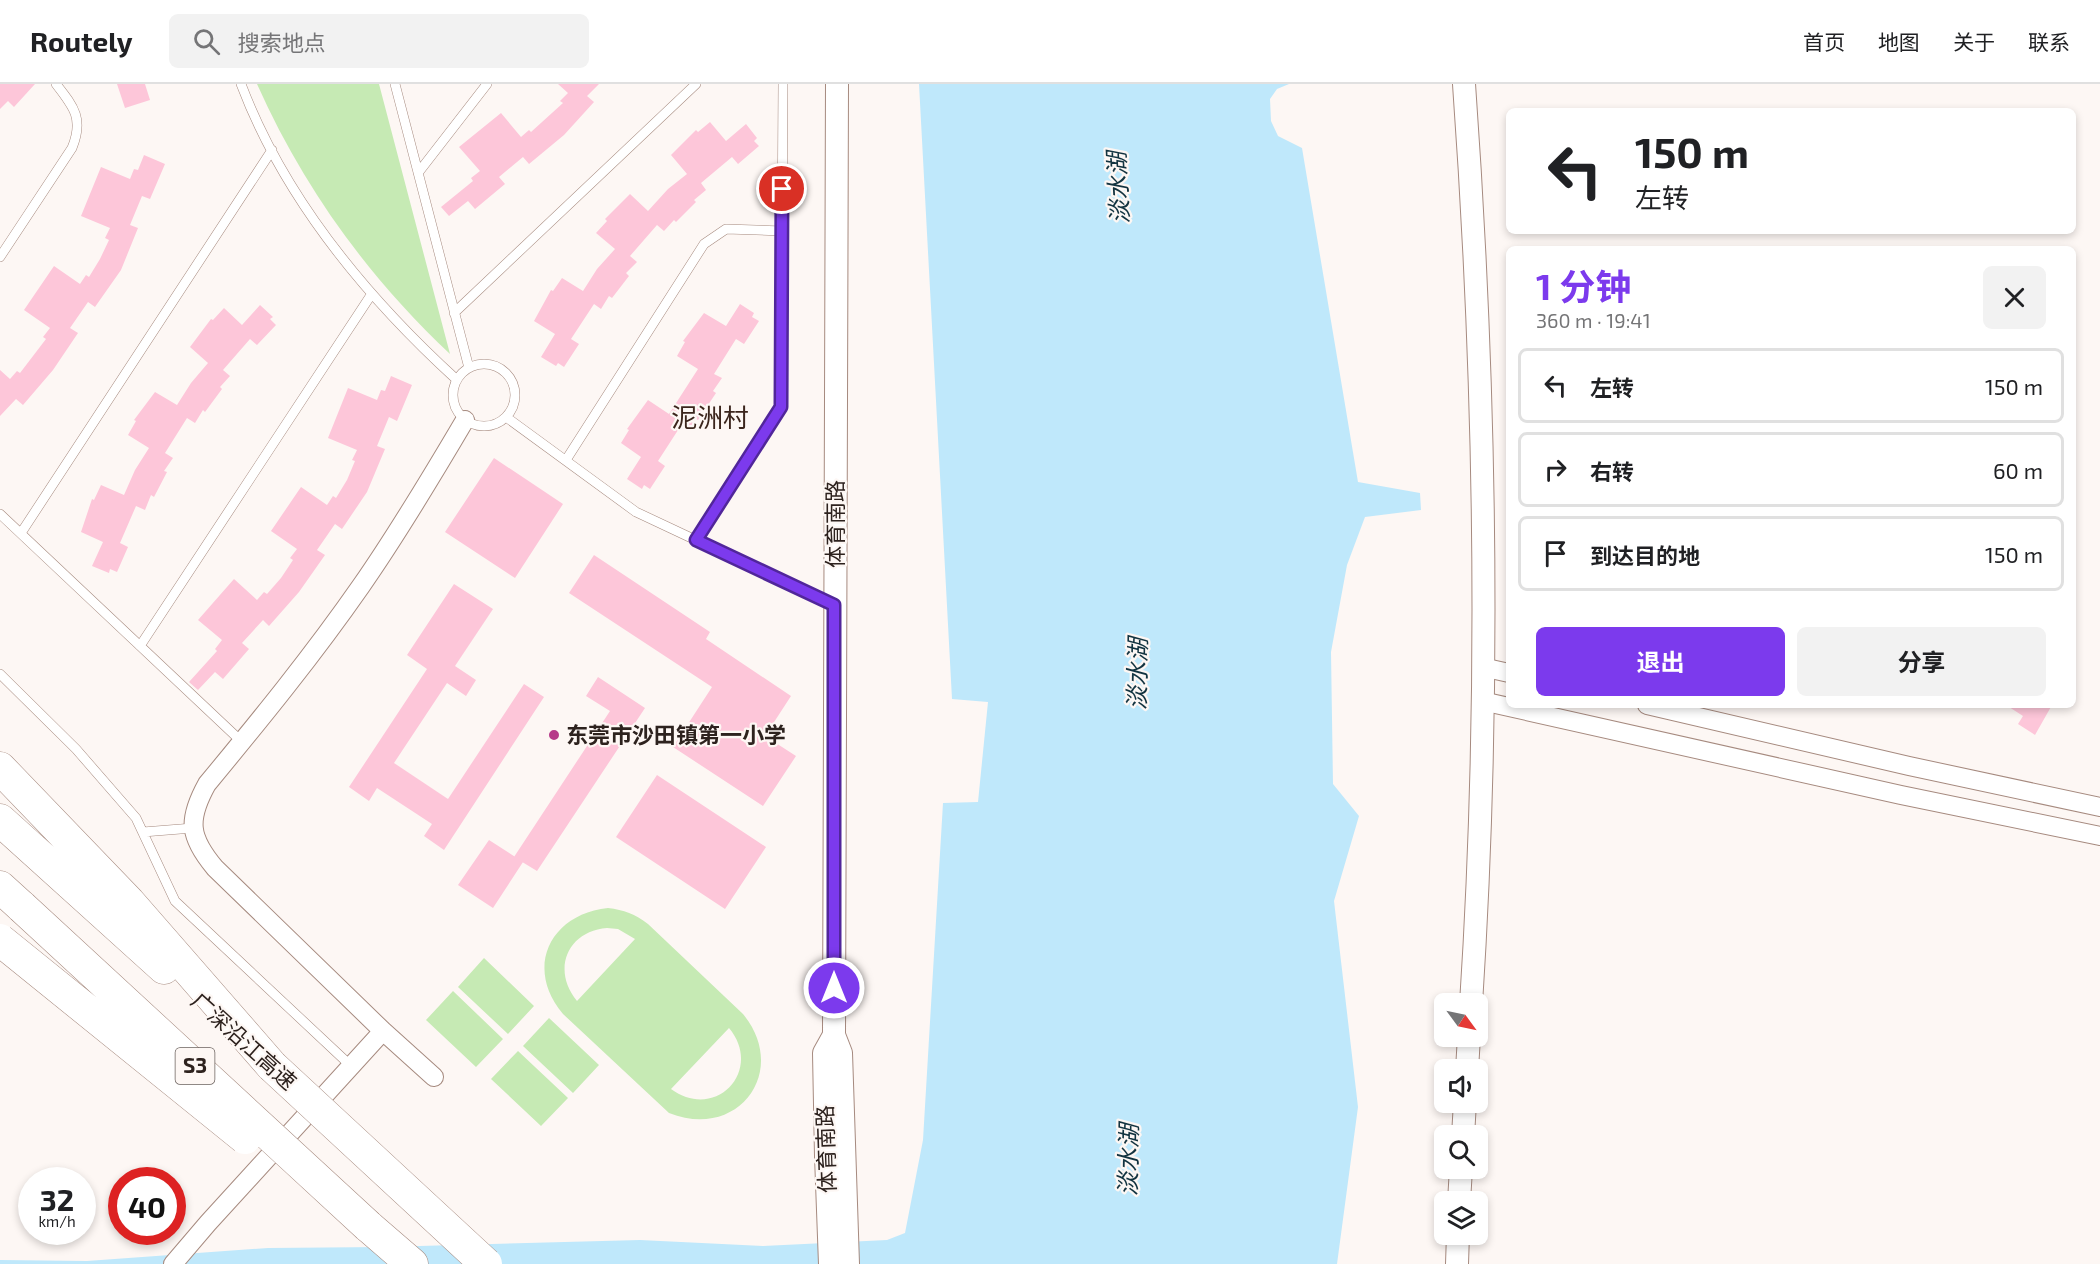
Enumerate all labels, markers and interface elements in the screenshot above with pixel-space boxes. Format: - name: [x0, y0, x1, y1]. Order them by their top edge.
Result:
- search box: [169, 14, 589, 68]
- text: Routely: [30, 24, 133, 58]
- icon: search: [190, 25, 223, 58]
- text: 搜索地点: [238, 29, 326, 55]
- text: 首页: [1803, 29, 1845, 54]
- text: 地图: [1878, 29, 1920, 54]
- text: 关于: [1953, 29, 1995, 54]
- text: 联系: [2028, 29, 2070, 54]
- text: 150 m: [1635, 126, 1749, 176]
- icon: left: [1536, 132, 1614, 210]
- water label: 淡水湖: [1101, 147, 1134, 225]
- pin: [756, 163, 807, 214]
- icon: arrive: [765, 172, 798, 205]
- text: 左转: [1635, 181, 1689, 213]
- text: 1 分钟: [1536, 264, 1631, 307]
- button: close: [1983, 266, 2046, 329]
- text: 360 m · 19:41: [1536, 308, 1651, 332]
- icon: left: [1539, 369, 1572, 402]
- text: 150 m: [1985, 373, 2043, 399]
- text: 左转: [1590, 374, 1634, 400]
- district label: 泥洲村: [671, 401, 749, 432]
- icon: right: [1539, 453, 1572, 486]
- text: 60 m: [1993, 457, 2043, 483]
- text: 右转: [1590, 458, 1634, 484]
- street label: 体育南路: [821, 480, 847, 568]
- icon: arrive: [1539, 537, 1572, 570]
- text: 150 m: [1985, 541, 2043, 567]
- text: 到达目的地: [1590, 542, 1700, 568]
- button: 退出: [1536, 627, 1785, 696]
- button: 分享: [1797, 627, 2046, 696]
- water label: 淡水湖: [1121, 634, 1152, 710]
- place label: 东莞市沙田镇第一小学: [566, 721, 786, 747]
- marker: 东莞市沙田镇第一小学: [547, 728, 561, 742]
- position arrow: [802, 956, 866, 1020]
- street label: 广深沿江高速: [187, 986, 302, 1094]
- north arrow: [1434, 993, 1488, 1047]
- map controls: [1434, 993, 1488, 1245]
- road number: S3: [176, 1048, 214, 1084]
- button: sound: [1434, 1059, 1488, 1113]
- street label: 体育南路: [810, 1105, 840, 1193]
- water label: 淡水湖: [1112, 1120, 1143, 1196]
- button: search: [1434, 1125, 1488, 1179]
- speed limit sign: 40: [108, 1167, 186, 1245]
- text: 32: [40, 1181, 74, 1217]
- button: layers: [1434, 1191, 1488, 1245]
- text: km/h: [38, 1212, 76, 1230]

